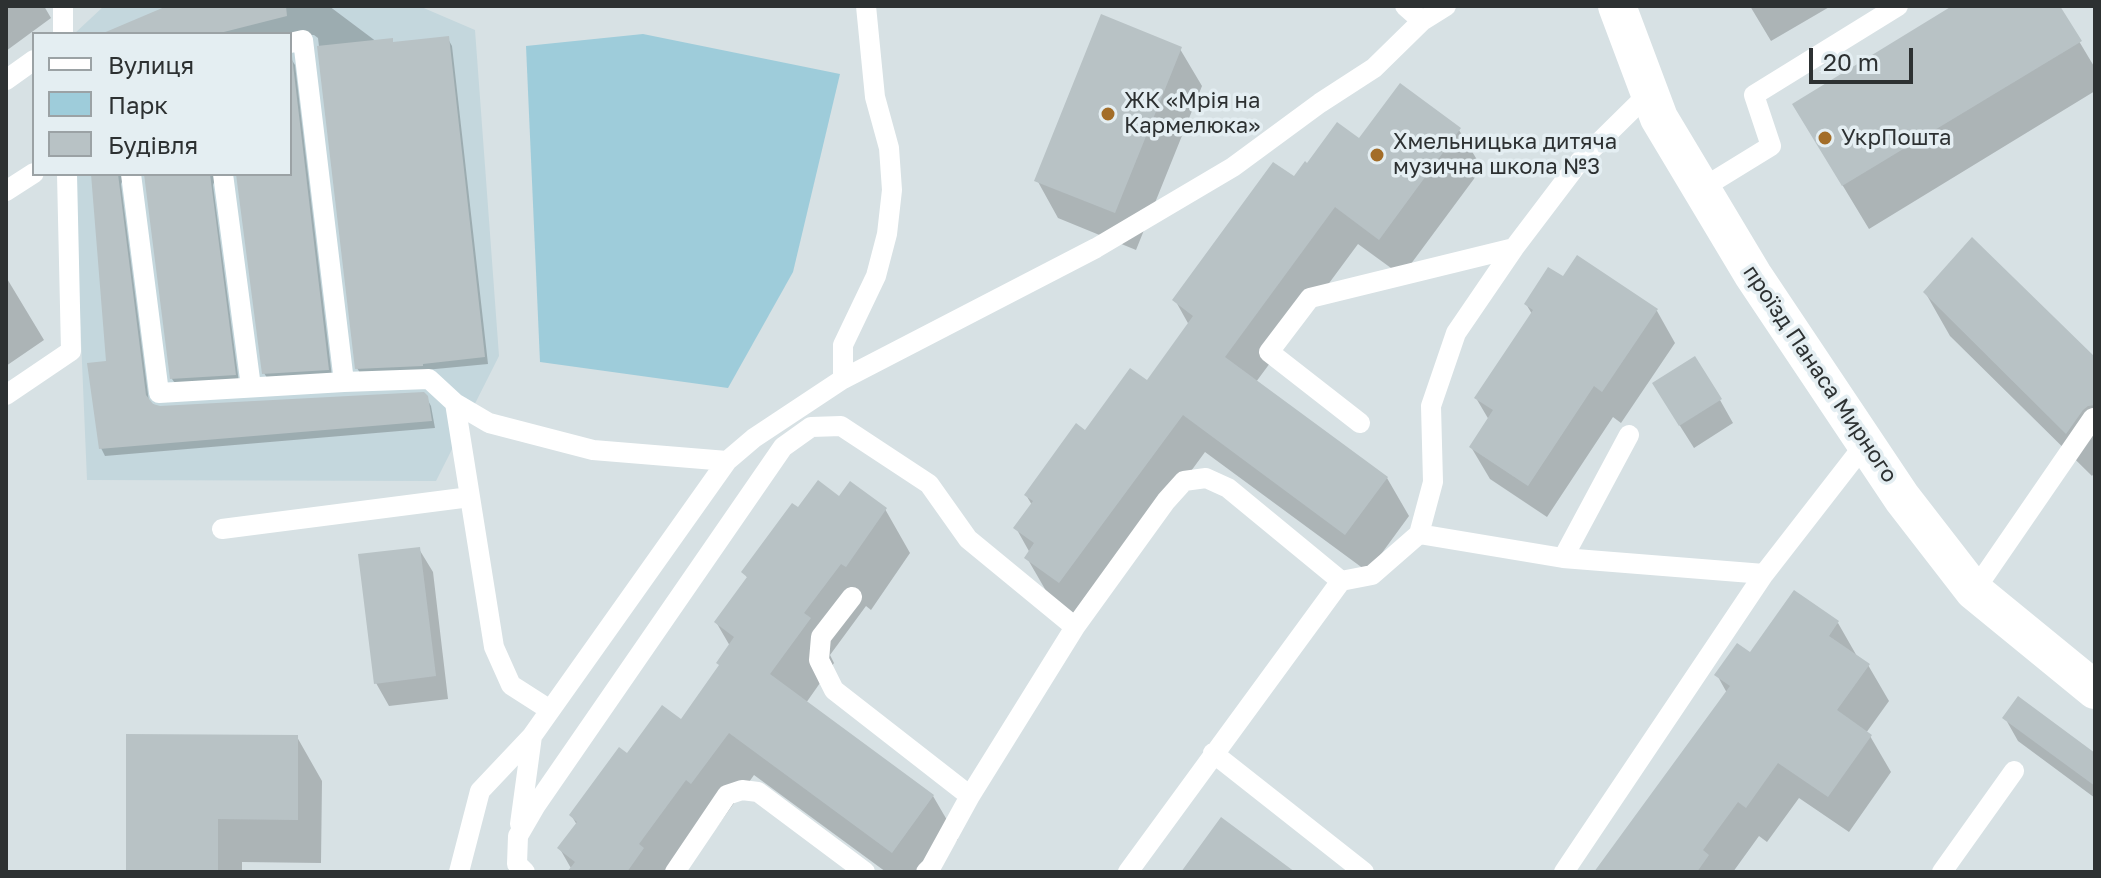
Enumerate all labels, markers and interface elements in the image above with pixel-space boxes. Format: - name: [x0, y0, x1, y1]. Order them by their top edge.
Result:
- legend: [32, 32, 292, 176]
- scale bar: [1813, 32, 1917, 82]
- text: 20 m: [1823, 47, 1879, 76]
- text: Вулиця: [108, 50, 194, 79]
- place label: ЖК «Мрія на Кармелюка»: [1124, 88, 1260, 140]
- text: Парк: [108, 90, 168, 119]
- marker: ЖК «Мрія на Кармелюка»: [1099, 105, 1117, 123]
- place label: УкрПошта: [1841, 125, 1951, 151]
- place label: Хмельницька дитяча музична школа №3: [1393, 129, 1617, 180]
- marker: УкрПошта: [1816, 129, 1834, 147]
- text: Будівля: [108, 130, 198, 159]
- marker: Хмельницька дитяча музична школа №3: [1368, 146, 1386, 164]
- street label: проїзд Панаса Мирного: [1737, 260, 1903, 488]

